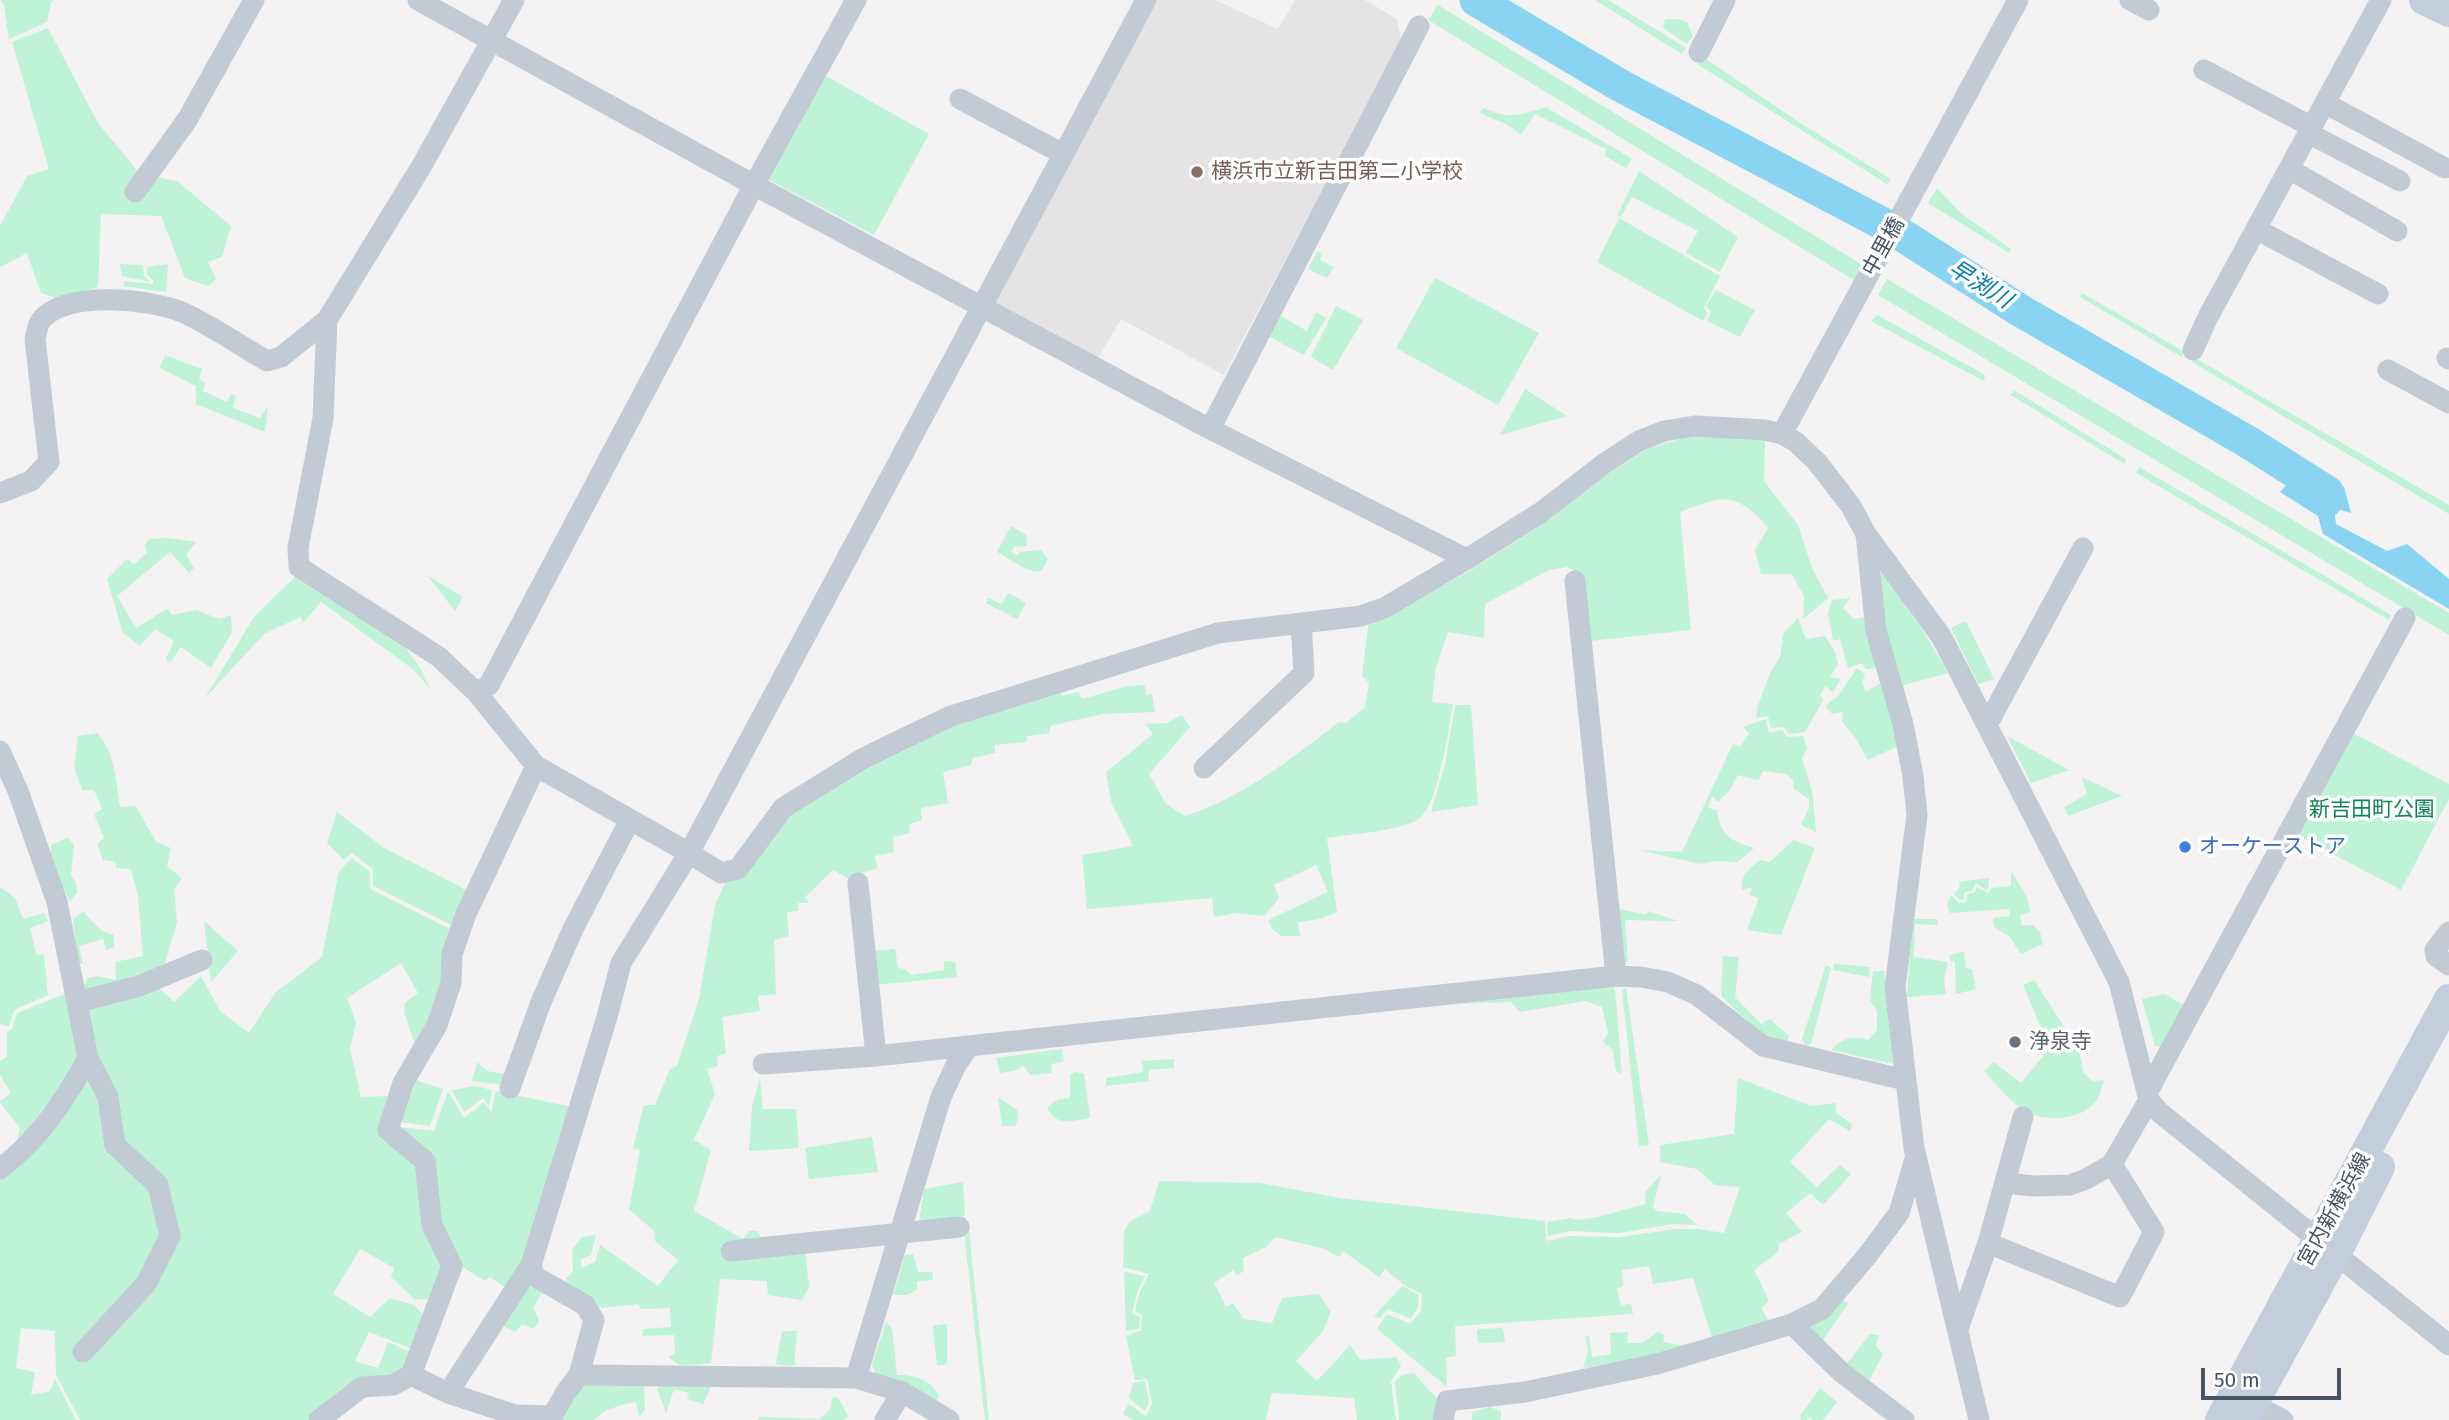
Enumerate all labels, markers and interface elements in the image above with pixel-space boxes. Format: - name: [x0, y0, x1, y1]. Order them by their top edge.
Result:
- place label: 横浜市立新吉田第二小学校: [1211, 159, 1463, 185]
- marker: 横浜市立新吉田第二小学校: [1189, 164, 1205, 180]
- street label: 中里橋: [1858, 213, 1910, 281]
- water label: 早渕川: [1943, 255, 2017, 315]
- park label: 新吉田町公園: [2309, 797, 2435, 823]
- place label: オーケーストア: [2199, 834, 2346, 860]
- marker: オーケーストア: [2177, 839, 2193, 855]
- place label: 浄泉寺: [2029, 1029, 2092, 1055]
- marker: 浄泉寺: [2007, 1034, 2023, 1050]
- street label: 宮内新横浜線: [2293, 1149, 2377, 1271]
- scale bar: [2204, 1354, 2344, 1398]
- text: 50 m: [2214, 1367, 2260, 1393]

